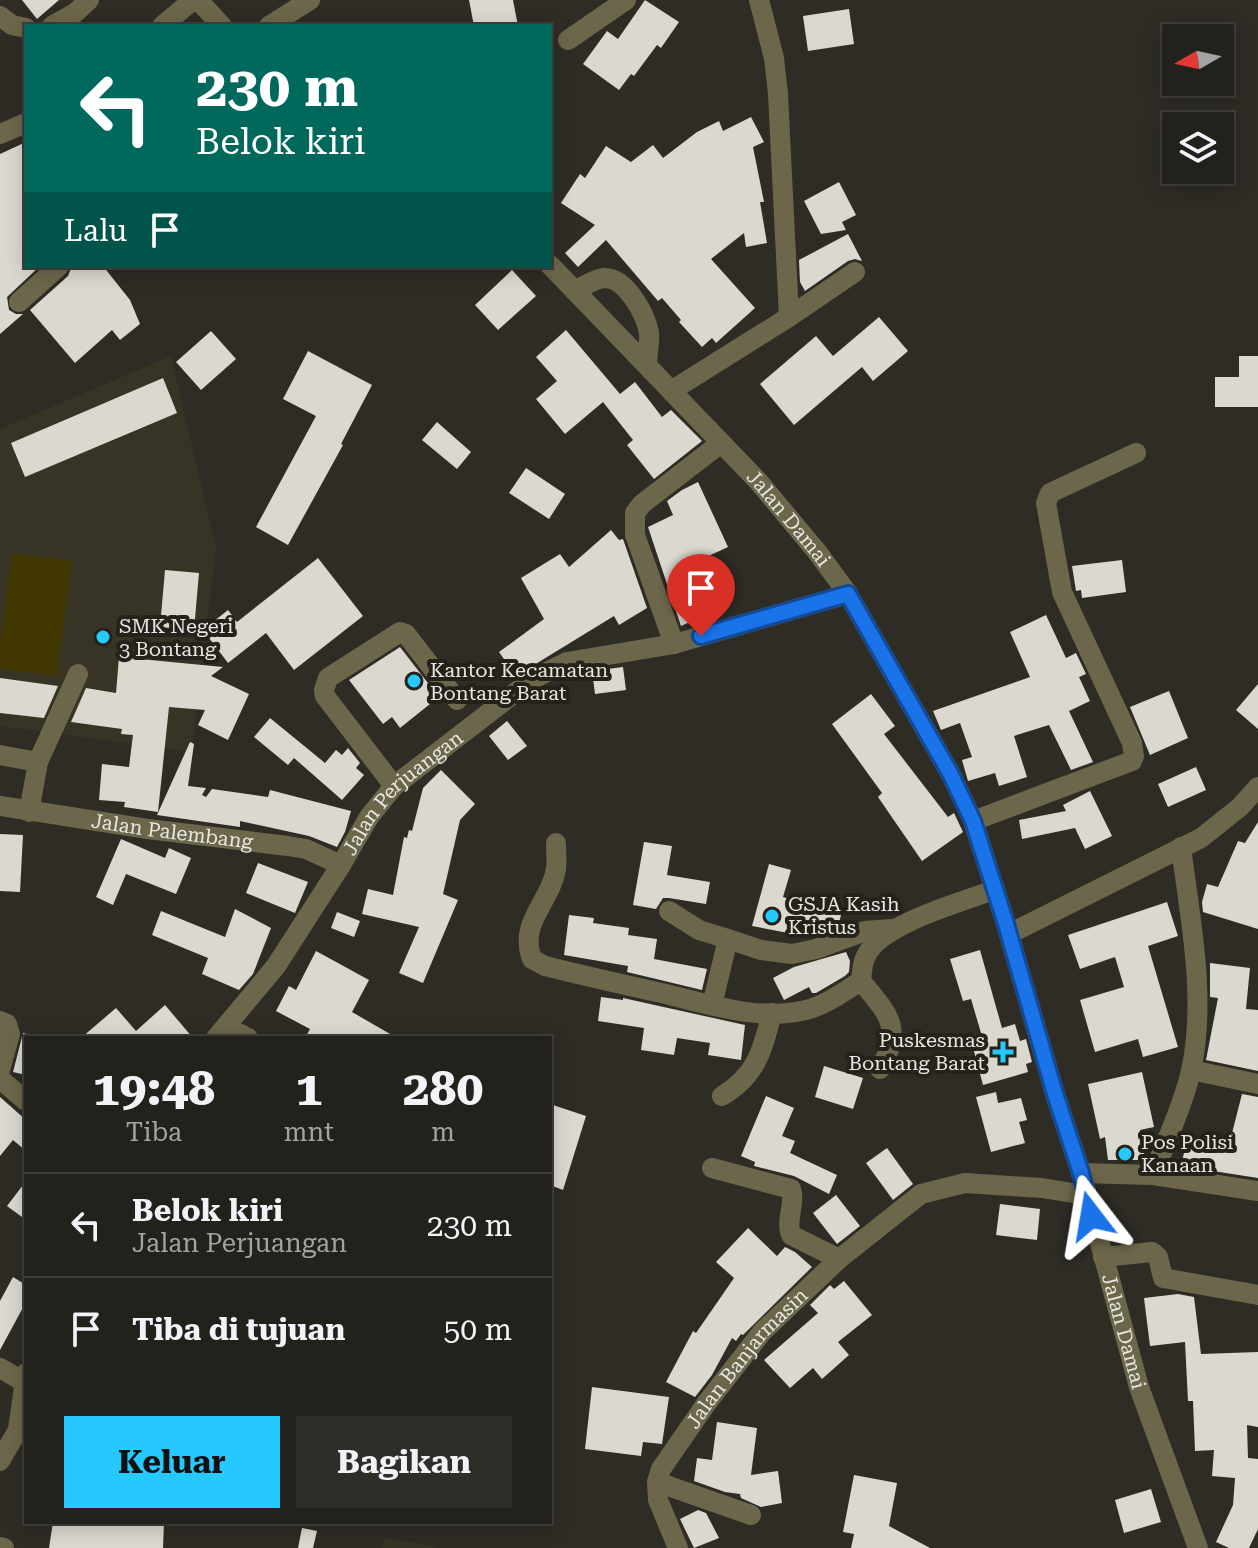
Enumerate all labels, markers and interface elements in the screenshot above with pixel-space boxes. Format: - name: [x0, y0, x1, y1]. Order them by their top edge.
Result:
- north arrow: [1162, 24, 1234, 96]
- map controls: [1162, 24, 1234, 184]
- text: 230 m: [196, 54, 358, 120]
- icon: left: [64, 56, 168, 160]
- button: layers: [1162, 112, 1234, 184]
- text: Belok kiri: [196, 121, 365, 163]
- icon: arrive: [143, 208, 187, 252]
- text: Lalu: [64, 213, 127, 248]
- street label: Jalan Damai: [742, 465, 836, 571]
- pin: [667, 554, 735, 636]
- icon: arrive: [679, 566, 723, 610]
- place label: SMK Negeri 3 Bontang: [119, 614, 233, 661]
- marker: SMK Negeri 3 Bontang: [94, 628, 112, 646]
- place label: Kantor Kecamatan Bontang Barat: [430, 658, 608, 705]
- marker: Kantor Kecamatan Bontang Barat: [405, 672, 423, 690]
- street label: Jalan Perjuangan: [337, 726, 468, 859]
- street label: Jalan Palembang: [90, 808, 255, 854]
- place label: GSJA Kasih Kristus: [788, 892, 900, 939]
- marker: GSJA Kasih Kristus: [763, 907, 781, 925]
- place label: Puskesmas Bontang Barat: [849, 1028, 986, 1075]
- marker: Puskesmas Bontang Barat: [992, 1041, 1014, 1063]
- text: 19:48: [93, 1061, 215, 1117]
- text: 1: [296, 1061, 322, 1117]
- text: 280: [403, 1061, 483, 1117]
- text: Tiba: [126, 1117, 182, 1147]
- text: mnt: [284, 1117, 334, 1147]
- text: m: [431, 1117, 455, 1147]
- place label: Pos Polisi Kanaan: [1141, 1130, 1234, 1177]
- marker: Pos Polisi Kanaan: [1116, 1145, 1134, 1163]
- position arrow: [1049, 1174, 1133, 1258]
- text: Belok kiri: [132, 1193, 283, 1228]
- icon: left: [64, 1203, 108, 1247]
- text: 230 m: [427, 1208, 512, 1243]
- text: Jalan Perjuangan: [132, 1228, 347, 1258]
- street label: Jalan Damai: [1097, 1271, 1151, 1392]
- street label: Jalan Banjarmasin: [681, 1283, 813, 1433]
- icon: arrive: [64, 1307, 108, 1351]
- text: Tiba di tujuan: [132, 1312, 345, 1347]
- text: 50 m: [443, 1312, 512, 1347]
- button: Keluar: [64, 1416, 280, 1508]
- button: Bagikan: [296, 1416, 512, 1508]

